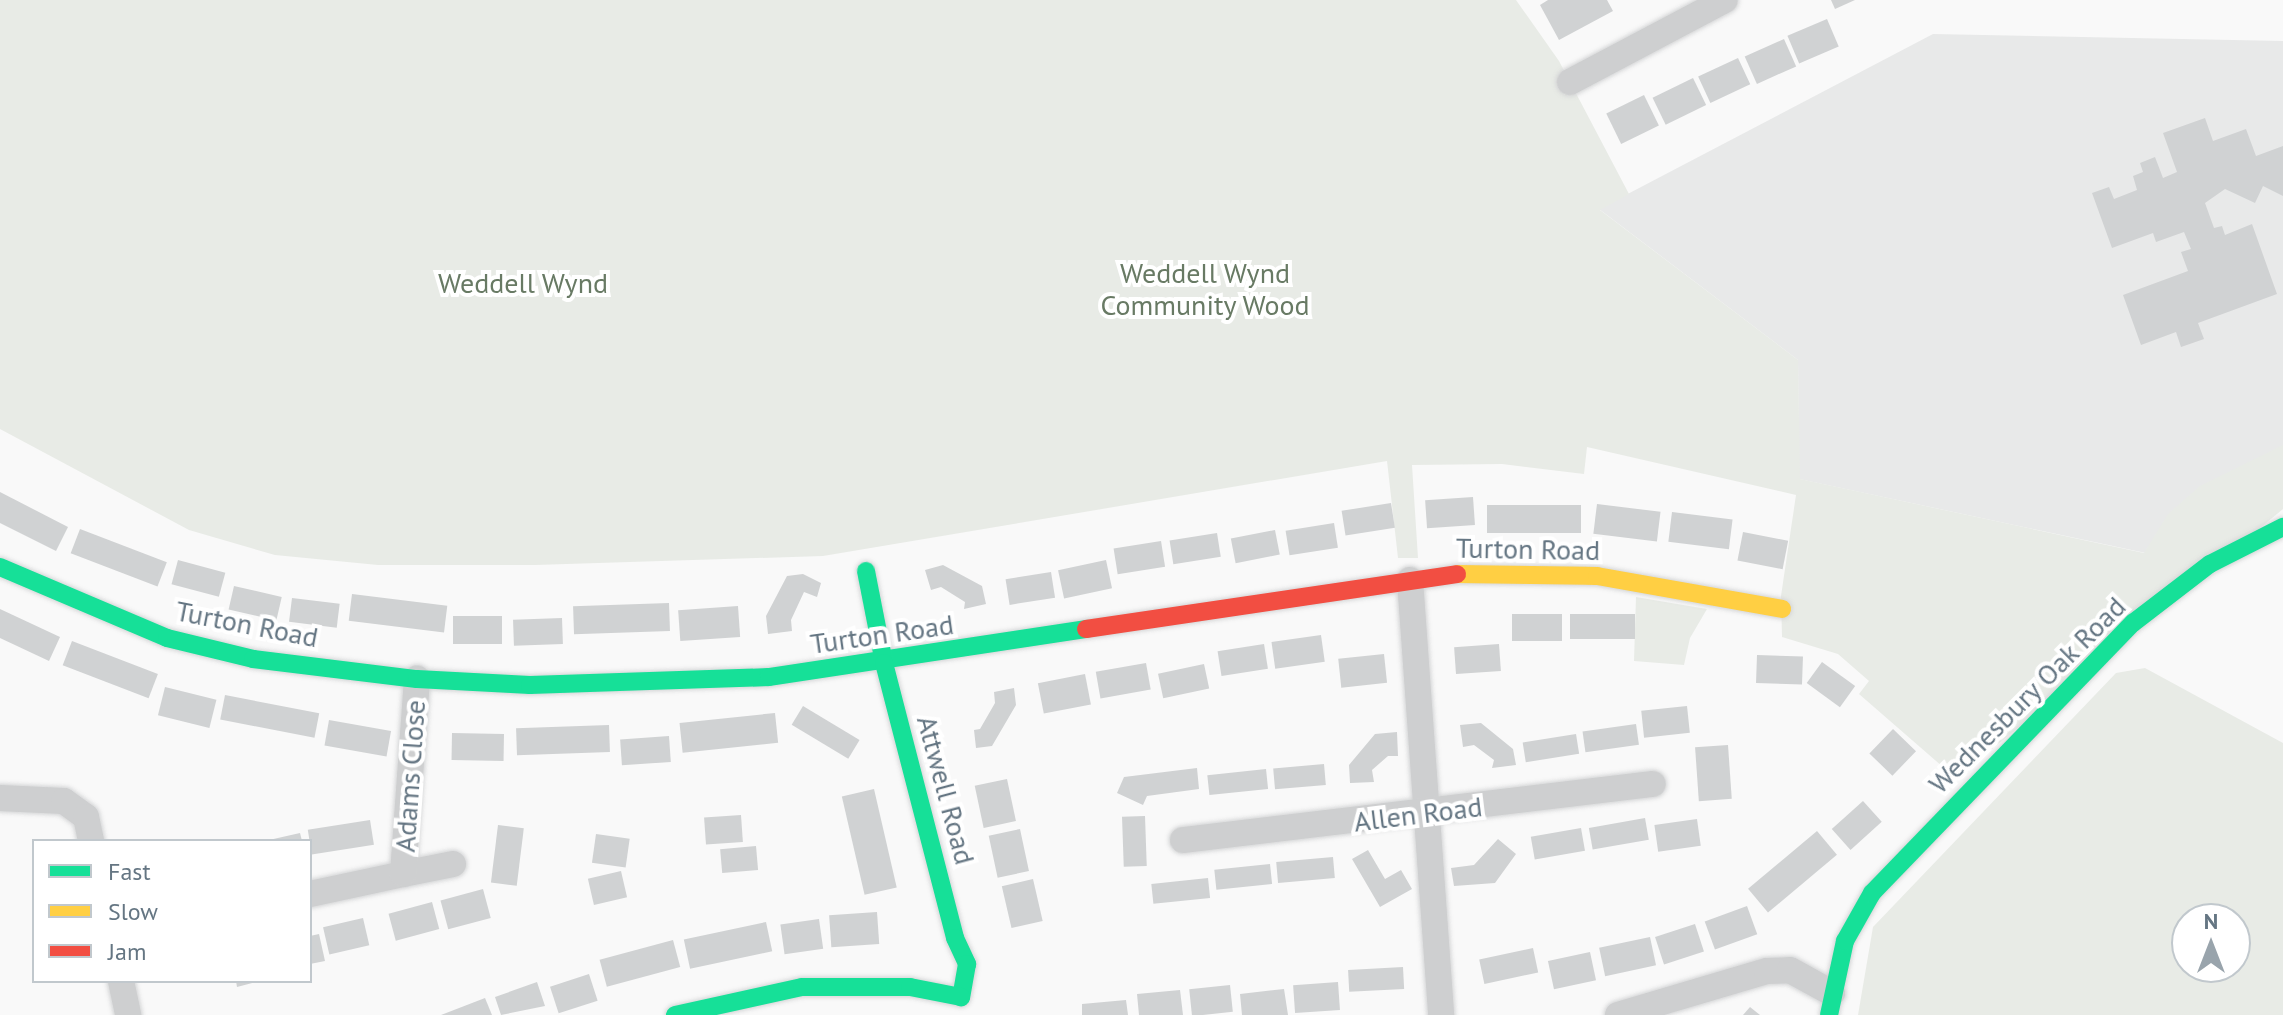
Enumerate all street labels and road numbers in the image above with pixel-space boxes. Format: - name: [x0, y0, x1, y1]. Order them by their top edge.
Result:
- street label: Turton Road: [1456, 531, 1600, 567]
- street label: Wednesbury Oak Road: [1921, 589, 2133, 801]
- street label: Turton Road: [173, 594, 321, 654]
- street label: Turton Road: [808, 607, 956, 661]
- street label: Adams Close: [388, 699, 432, 853]
- street label: Attwell Road: [910, 712, 982, 868]
- street label: Allen Road: [1352, 789, 1484, 839]

